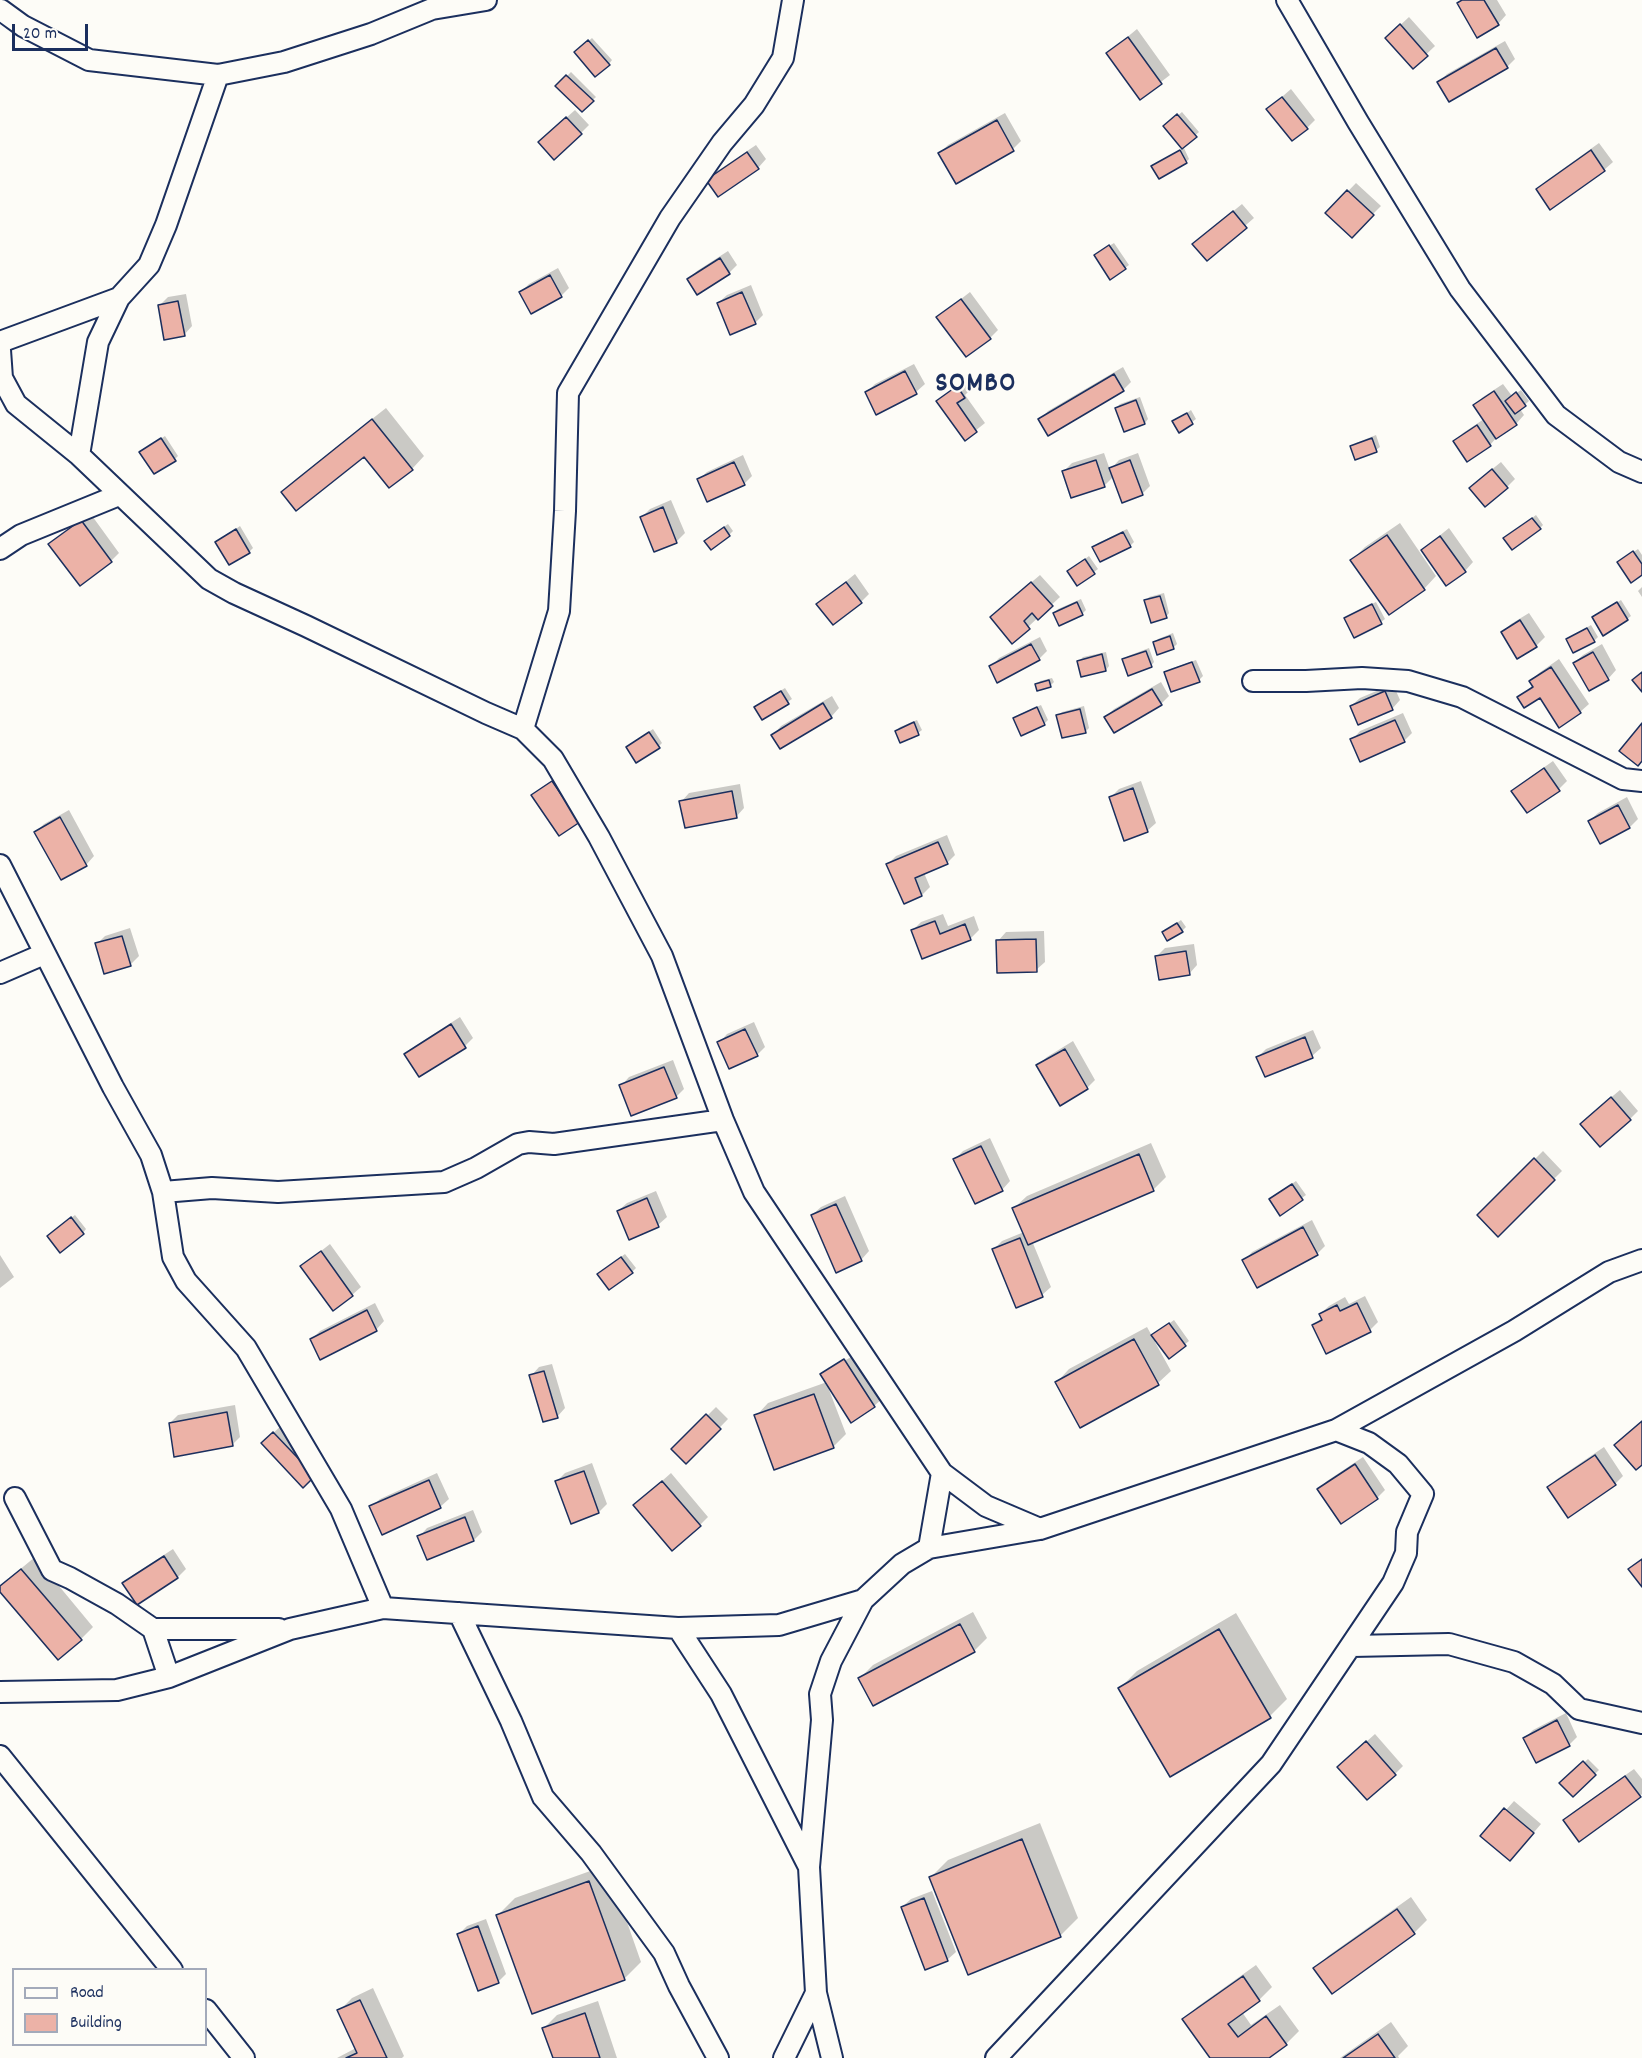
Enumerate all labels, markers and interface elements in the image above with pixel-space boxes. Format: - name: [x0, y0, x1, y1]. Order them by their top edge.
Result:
- scale bar: [15, 12, 92, 50]
- text: 20 m: [23, 22, 57, 47]
- district label: SOMBO: [935, 369, 1017, 403]
- legend: [12, 1968, 207, 2046]
- text: Road: [70, 1981, 104, 2006]
- text: Building: [70, 2011, 122, 2036]

